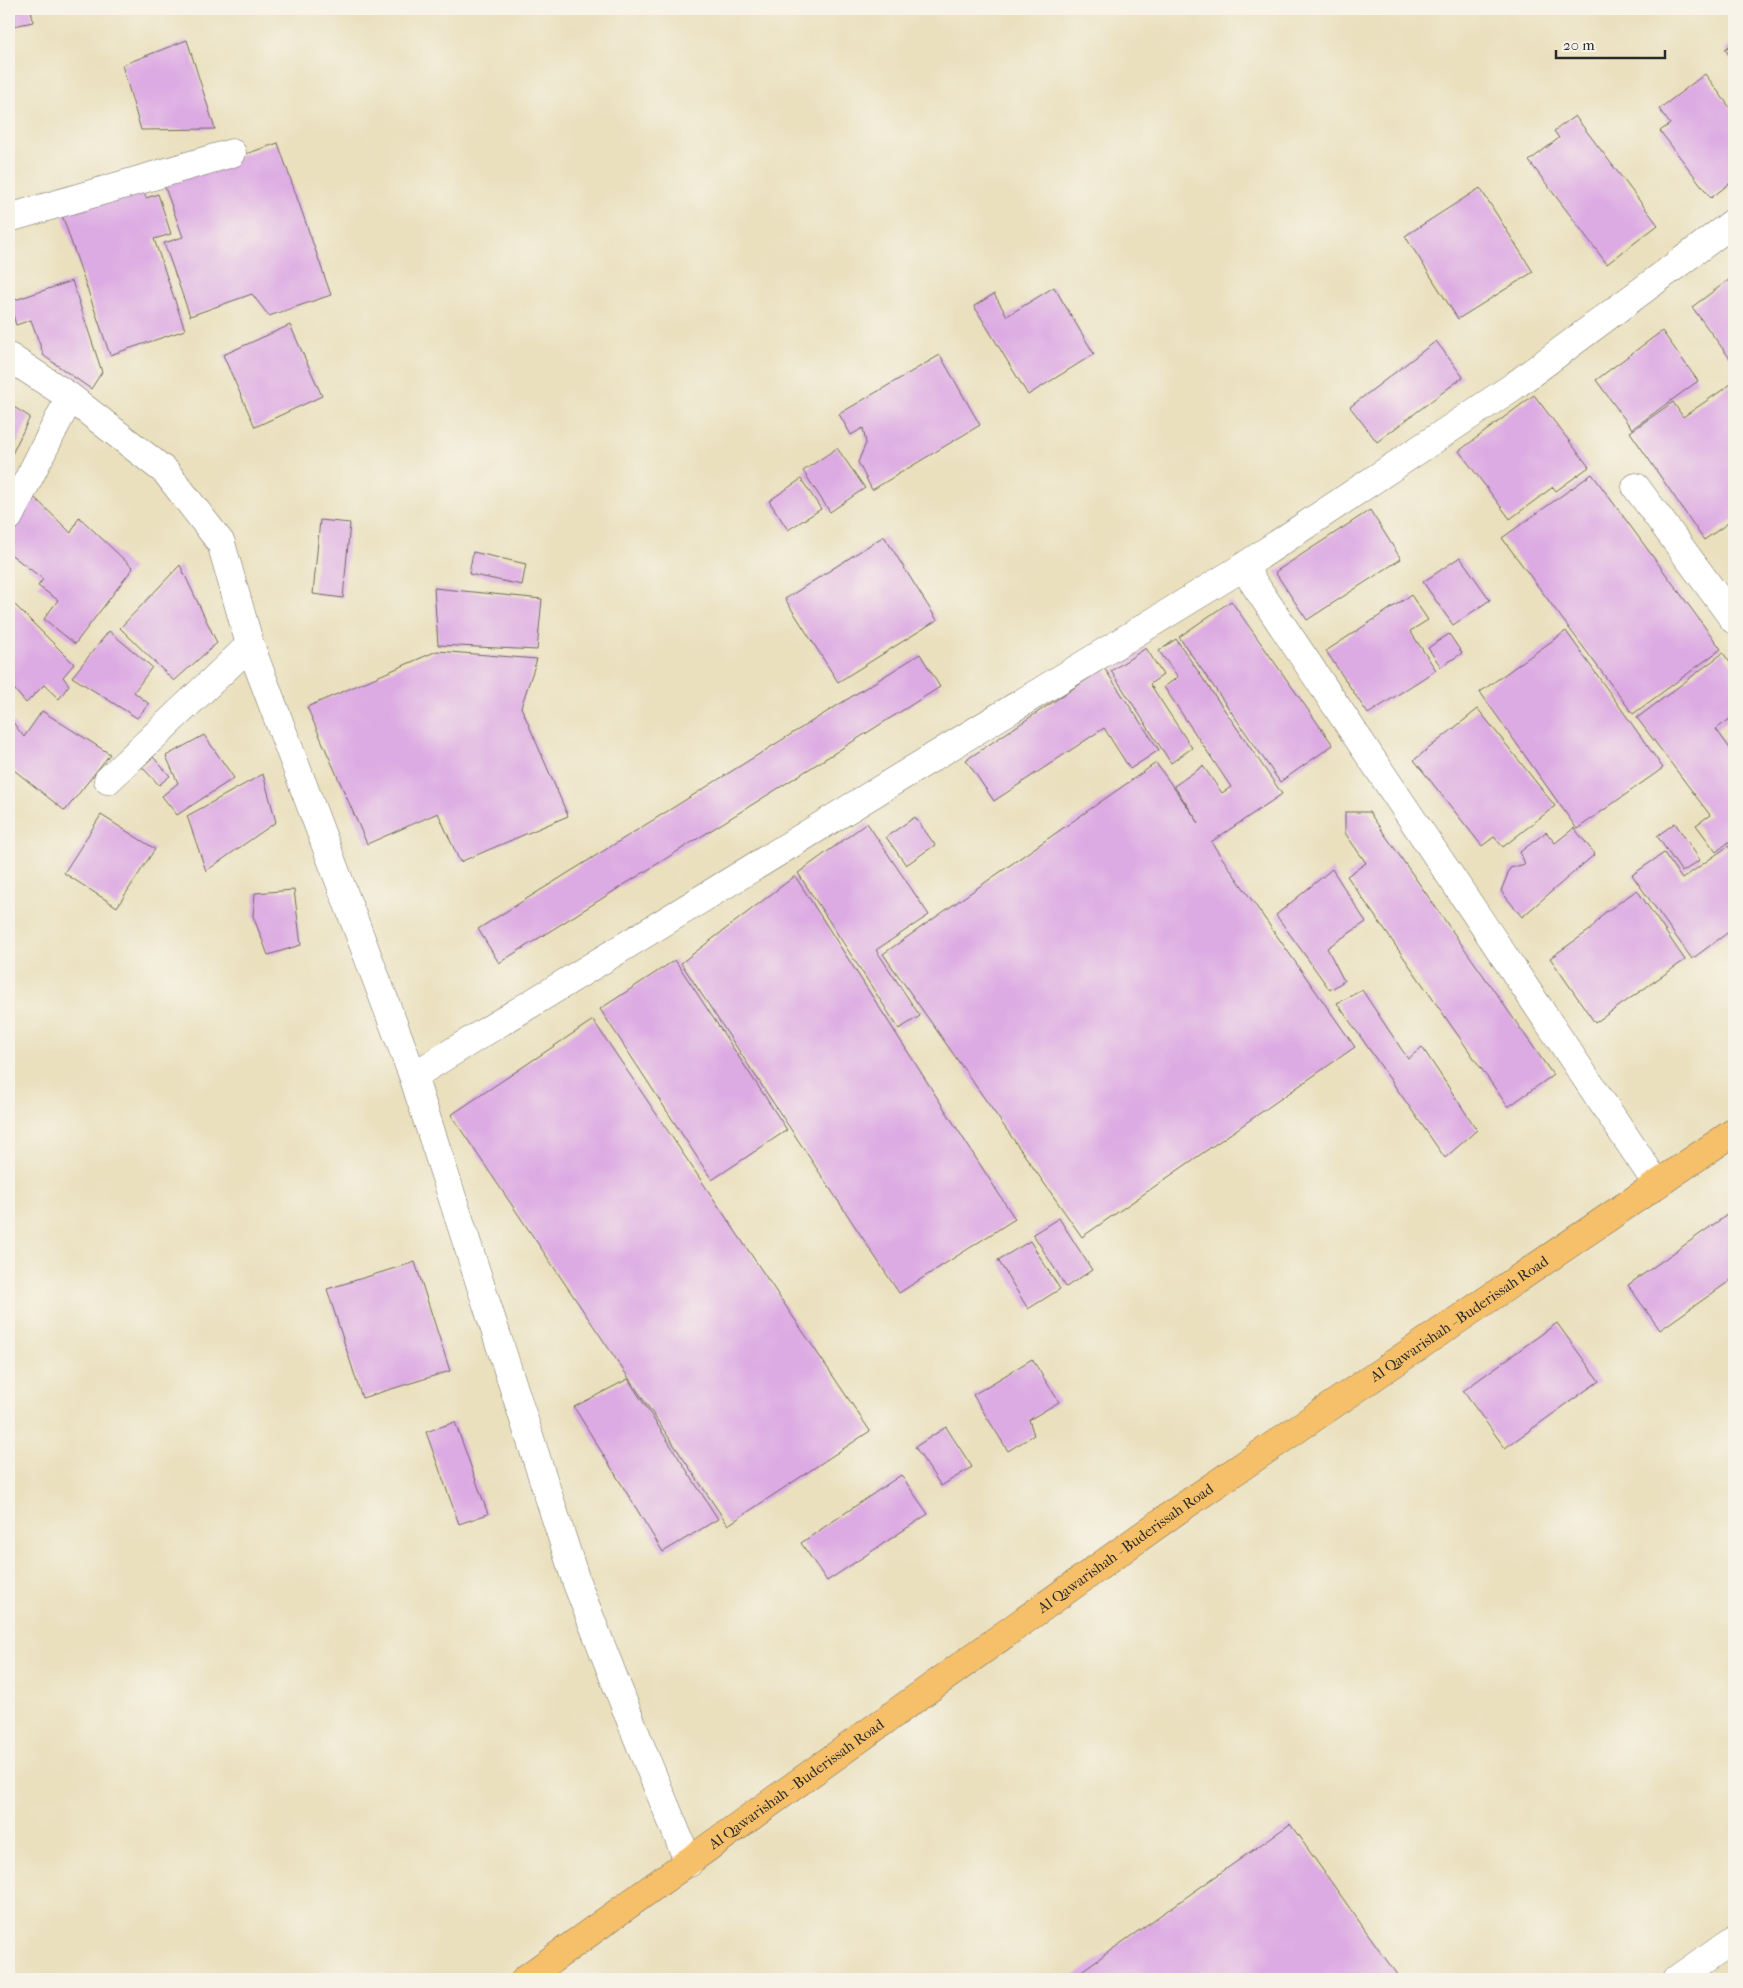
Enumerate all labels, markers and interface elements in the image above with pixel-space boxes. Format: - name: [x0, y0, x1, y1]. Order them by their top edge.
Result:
- scale bar: [1556, 28, 1664, 60]
- text: 20 m: [1563, 36, 1595, 54]
- street label: Al Qawarishah - Buderissah Road: [1366, 1251, 1552, 1386]
- street label: Al Qawarishah - Buderissah Road: [1033, 1479, 1217, 1617]
- street label: Al Qawarishah - Buderissah Road: [704, 1715, 888, 1854]

